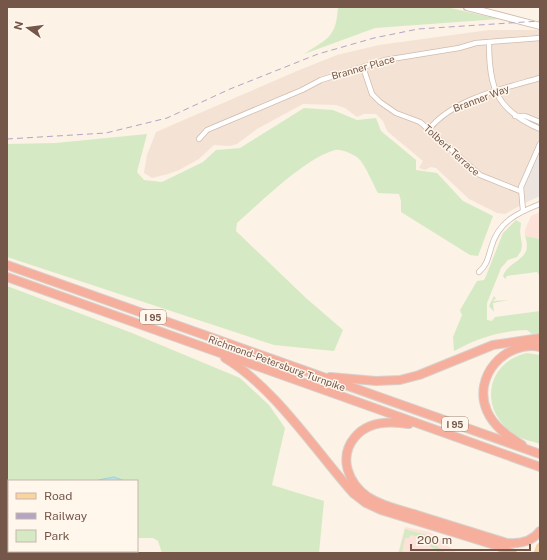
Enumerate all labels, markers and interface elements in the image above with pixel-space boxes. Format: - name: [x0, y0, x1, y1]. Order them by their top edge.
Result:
- north arrow: [8, 8, 48, 48]
- text: N: [11, 20, 25, 31]
- street label: Branner Place: [330, 52, 396, 82]
- street label: Branner Way: [451, 82, 511, 114]
- street label: Tolbert Terrace: [422, 122, 483, 178]
- road number: I 95: [140, 310, 166, 324]
- street label: Richmond-Petersburg Turnpike: [207, 333, 347, 394]
- road number: I 95: [442, 417, 468, 431]
- legend: [8, 480, 138, 552]
- text: Road: [44, 489, 72, 503]
- text: Railway: [44, 509, 88, 523]
- scale bar: [411, 526, 530, 552]
- text: Park: [44, 529, 70, 543]
- text: 200 m: [417, 533, 452, 547]

